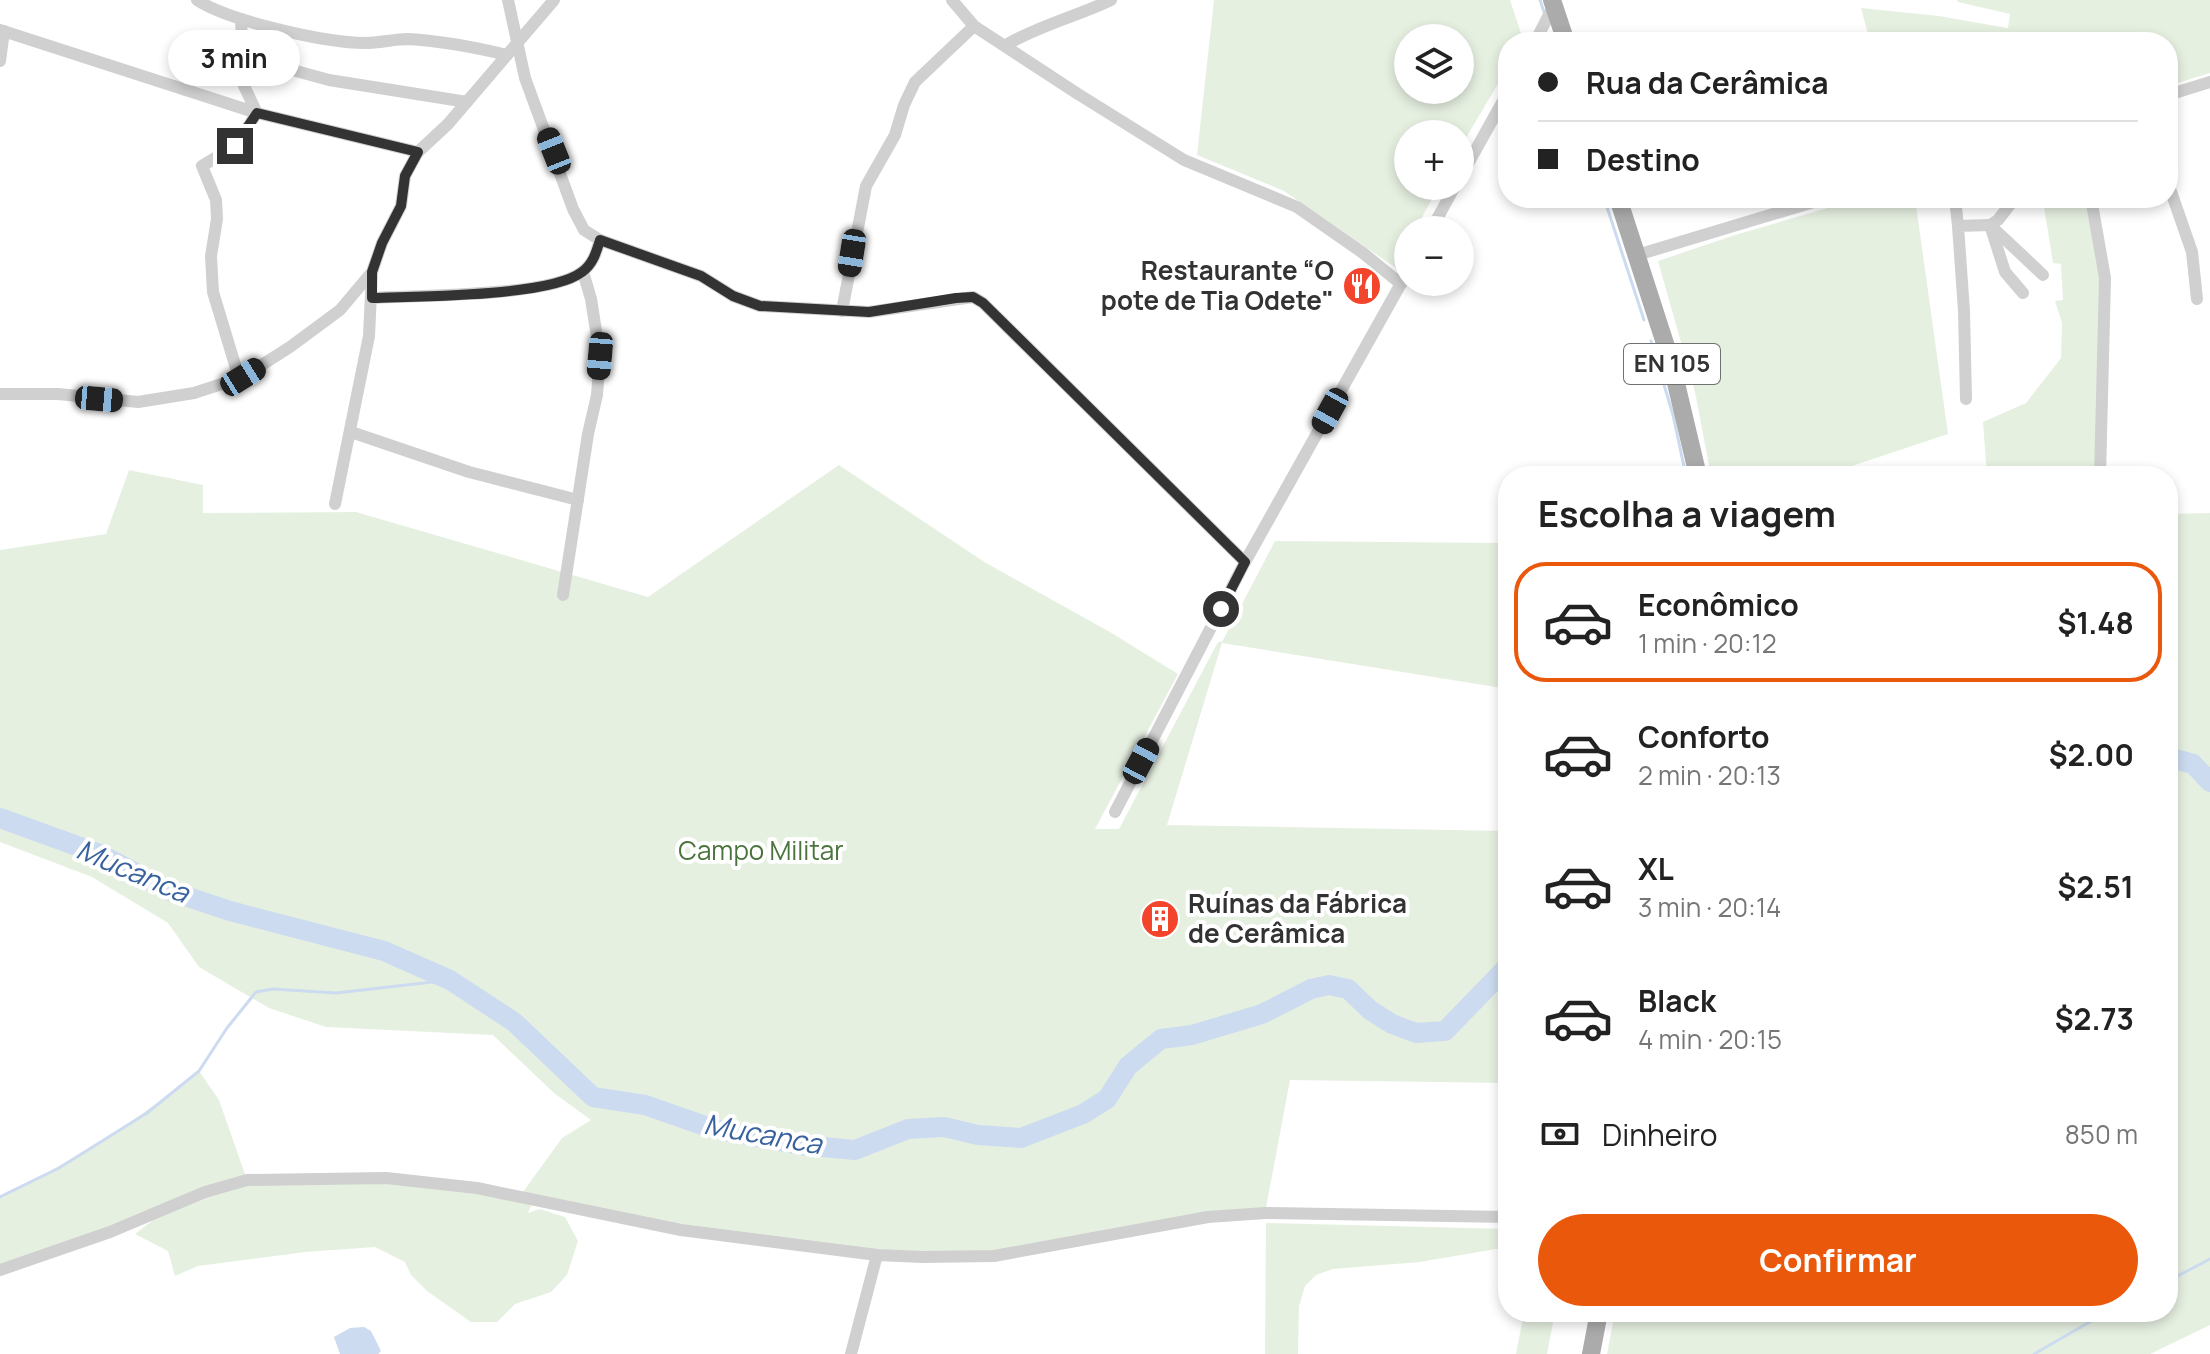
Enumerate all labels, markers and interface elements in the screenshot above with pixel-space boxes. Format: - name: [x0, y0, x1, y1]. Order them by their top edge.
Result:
- map controls: [1394, 24, 1474, 296]
- button: layers: [1394, 24, 1474, 104]
- callout: 3 min: [169, 30, 301, 86]
- text: 3 min: [200, 40, 268, 76]
- text: Rua da Cerâmica: [1586, 62, 1828, 103]
- button: +: [1394, 120, 1474, 200]
- car: [534, 124, 574, 178]
- route end: [217, 128, 253, 164]
- text: Destino: [1586, 139, 1700, 180]
- button: −: [1394, 216, 1474, 296]
- car: [836, 227, 868, 279]
- place label: Restaurante “O pote de Tia Odete": [1101, 252, 1334, 318]
- restaurant icon: Restaurante “O pote de Tia Odete": [1341, 265, 1383, 307]
- car: [586, 331, 614, 381]
- road number: EN 105: [1624, 344, 1720, 384]
- car: [216, 354, 270, 400]
- car: [1308, 384, 1352, 438]
- car: [74, 385, 124, 413]
- text: Escolha a viagem: [1538, 489, 1836, 538]
- text: Econômico: [1638, 584, 1799, 625]
- icon: car: [1542, 586, 1614, 658]
- route start: [1203, 591, 1239, 627]
- text: $1.48: [2057, 602, 2134, 643]
- text: 1 min · 20:12: [1638, 625, 1777, 661]
- text: Conforto: [1638, 716, 1769, 757]
- icon: car: [1542, 718, 1614, 790]
- car: [1119, 734, 1163, 788]
- text: $2.00: [2049, 734, 2134, 775]
- text: 2 min · 20:13: [1638, 757, 1781, 793]
- water label: Mucanca: [71, 829, 197, 911]
- park label: Campo Militar: [678, 832, 844, 868]
- text: XL: [1638, 848, 1674, 889]
- icon: car: [1542, 850, 1614, 922]
- text: $2.51: [2057, 866, 2134, 907]
- place label: Ruínas da Fábrica de Cerâmica: [1188, 885, 1407, 951]
- text: 3 min · 20:14: [1638, 889, 1781, 925]
- building icon: Ruínas da Fábrica de Cerâmica: [1139, 898, 1181, 940]
- text: Black: [1638, 980, 1716, 1021]
- icon: car: [1542, 982, 1614, 1054]
- text: $2.73: [2055, 998, 2134, 1039]
- text: 4 min · 20:15: [1638, 1021, 1782, 1057]
- water label: Mucanca: [701, 1104, 826, 1162]
- icon: cash: [1538, 1112, 1582, 1156]
- text: Dinheiro: [1602, 1114, 1718, 1155]
- text: 850 m: [2065, 1116, 2138, 1152]
- button: Confirmar: [1538, 1214, 2138, 1306]

